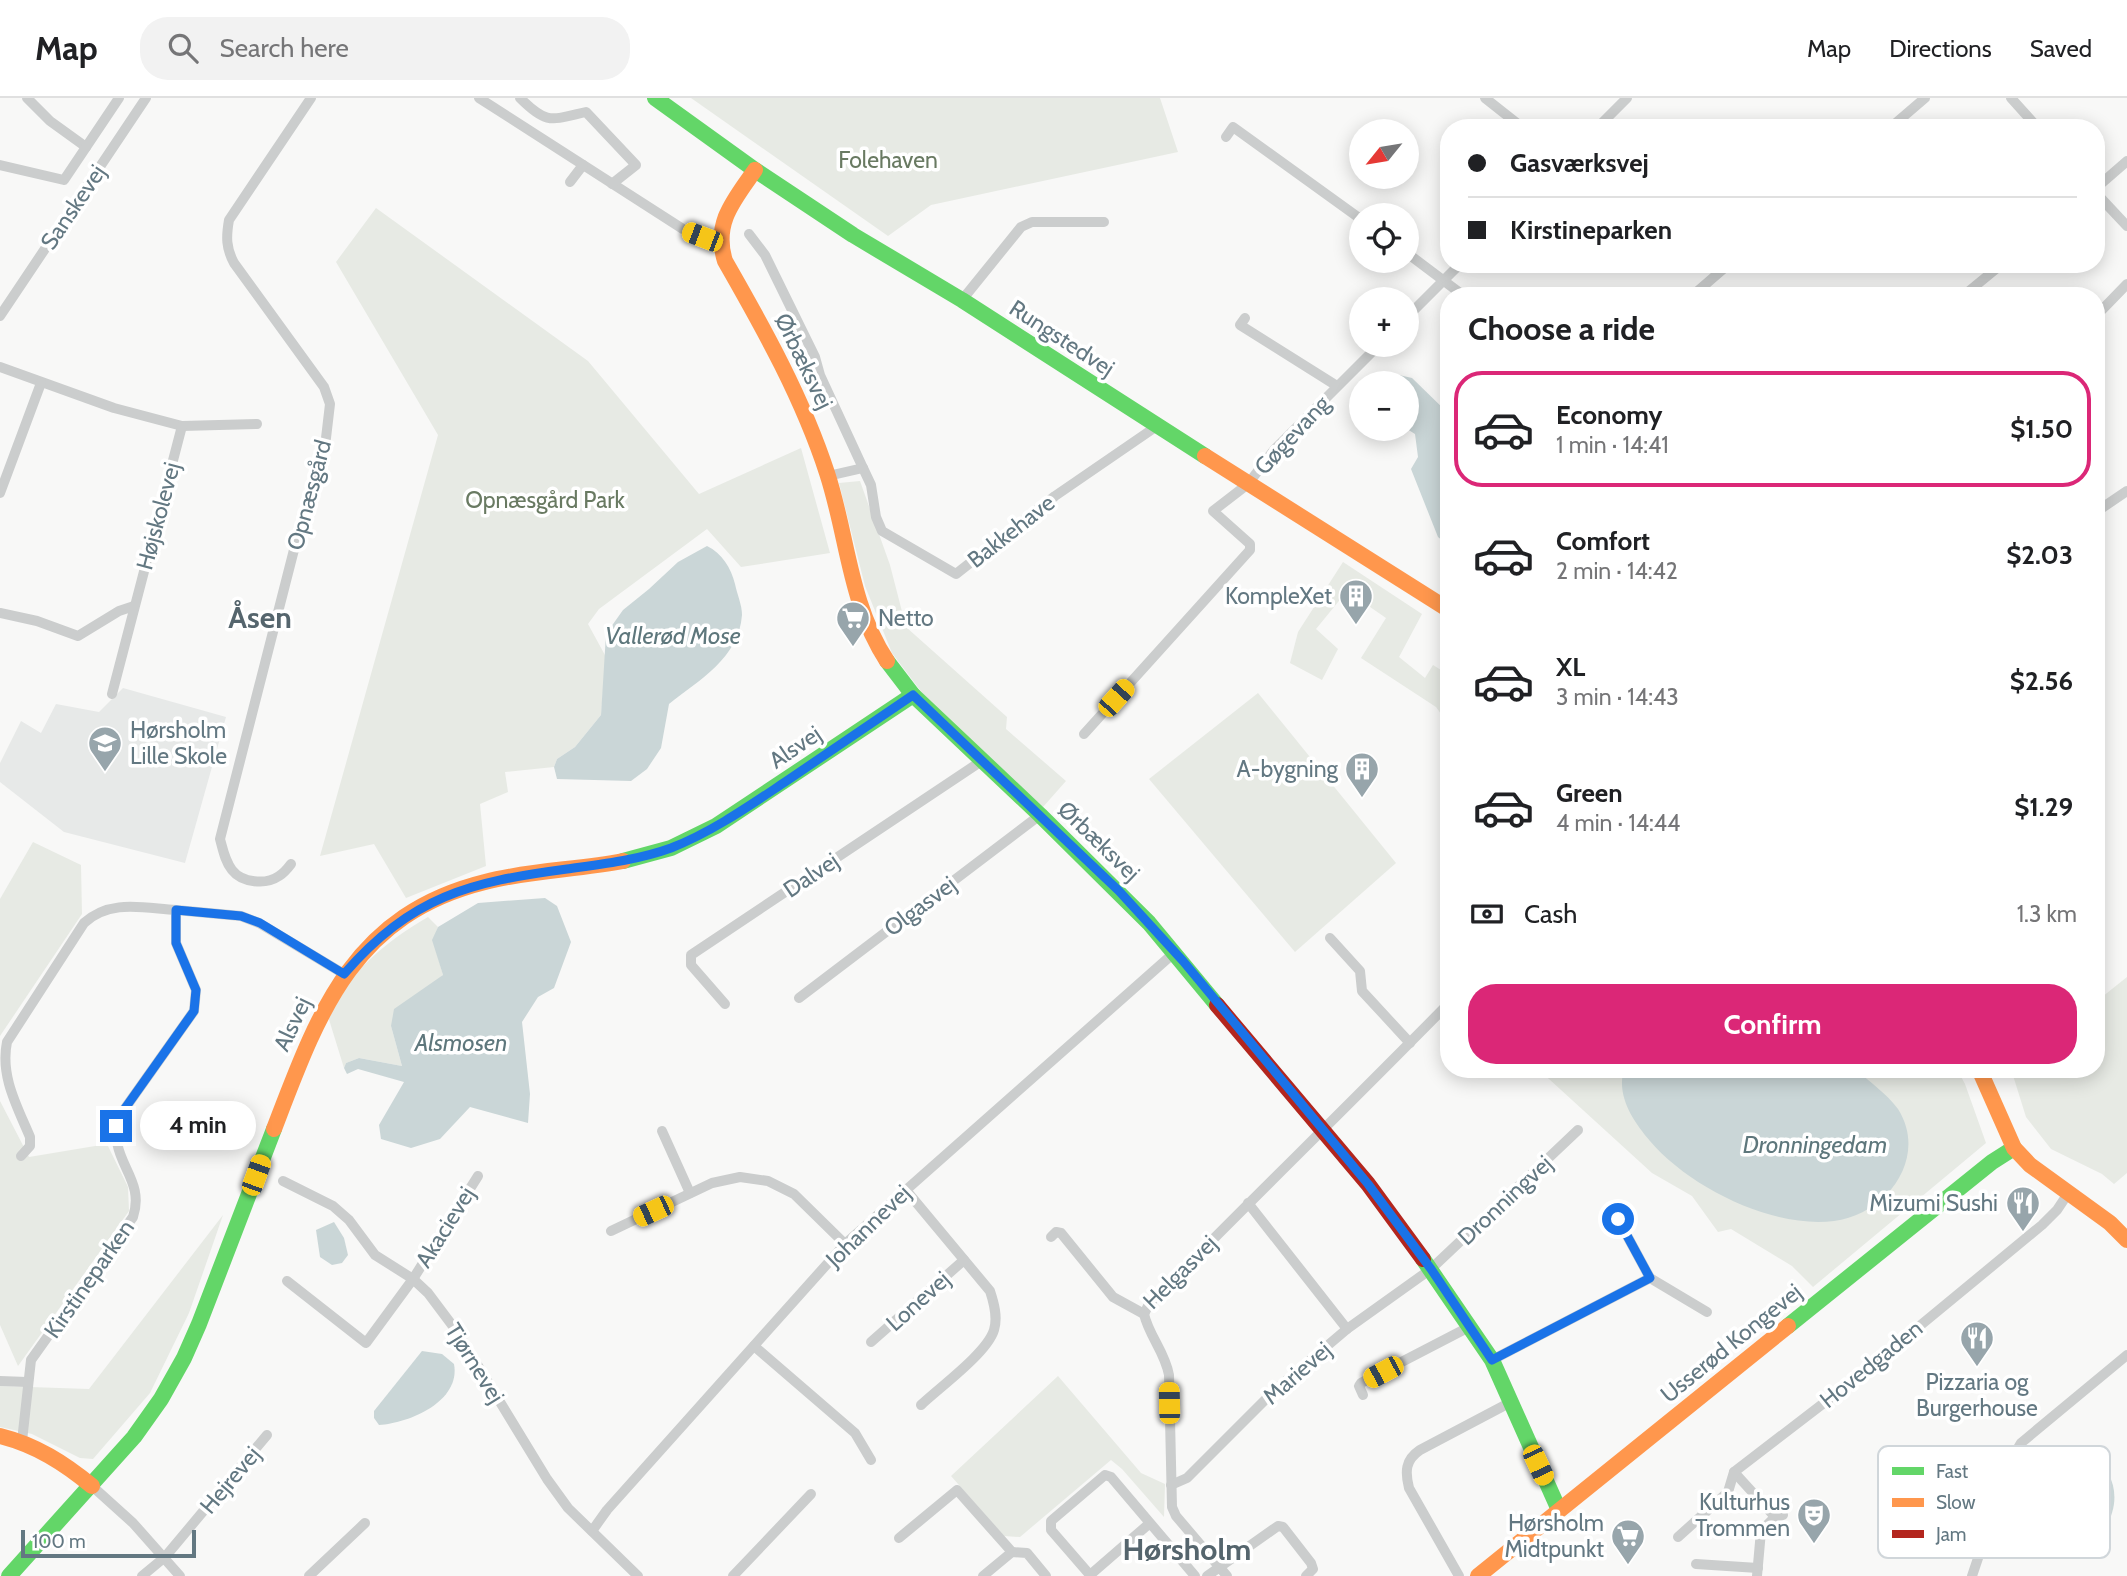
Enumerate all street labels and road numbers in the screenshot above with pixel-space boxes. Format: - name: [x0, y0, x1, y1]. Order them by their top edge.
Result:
- street label: Sanskevej: [35, 159, 111, 255]
- street label: Rungstedvej: [1004, 294, 1120, 382]
- street label: Ørbæksvej: [769, 309, 839, 413]
- street label: Gøgevang: [1248, 389, 1336, 480]
- street label: Opnæsgård: [281, 437, 337, 553]
- street label: Højskolevej: [130, 459, 186, 573]
- street label: Bakkehave: [962, 488, 1060, 574]
- street label: Alsvej: [764, 720, 826, 774]
- street label: Ørbæksvej: [1052, 795, 1146, 887]
- street label: Dalvej: [778, 846, 844, 904]
- street label: Olgasvej: [879, 870, 961, 942]
- street label: Alsvej: [267, 992, 317, 1056]
- street label: Dronningvej: [1452, 1149, 1558, 1251]
- street label: Johannevej: [819, 1179, 916, 1274]
- street label: Akacievej: [409, 1181, 481, 1273]
- street label: Kirstineparken: [38, 1214, 140, 1344]
- street label: Helgasvej: [1137, 1229, 1223, 1315]
- street label: Lonevej: [880, 1265, 956, 1337]
- street label: Usserød Kongevej: [1655, 1278, 1807, 1408]
- street label: Hovedgaden: [1814, 1314, 1928, 1414]
- street label: Tjørnevej: [440, 1318, 510, 1408]
- street label: Marievej: [1257, 1336, 1337, 1410]
- street label: Hejrevej: [194, 1441, 266, 1519]

